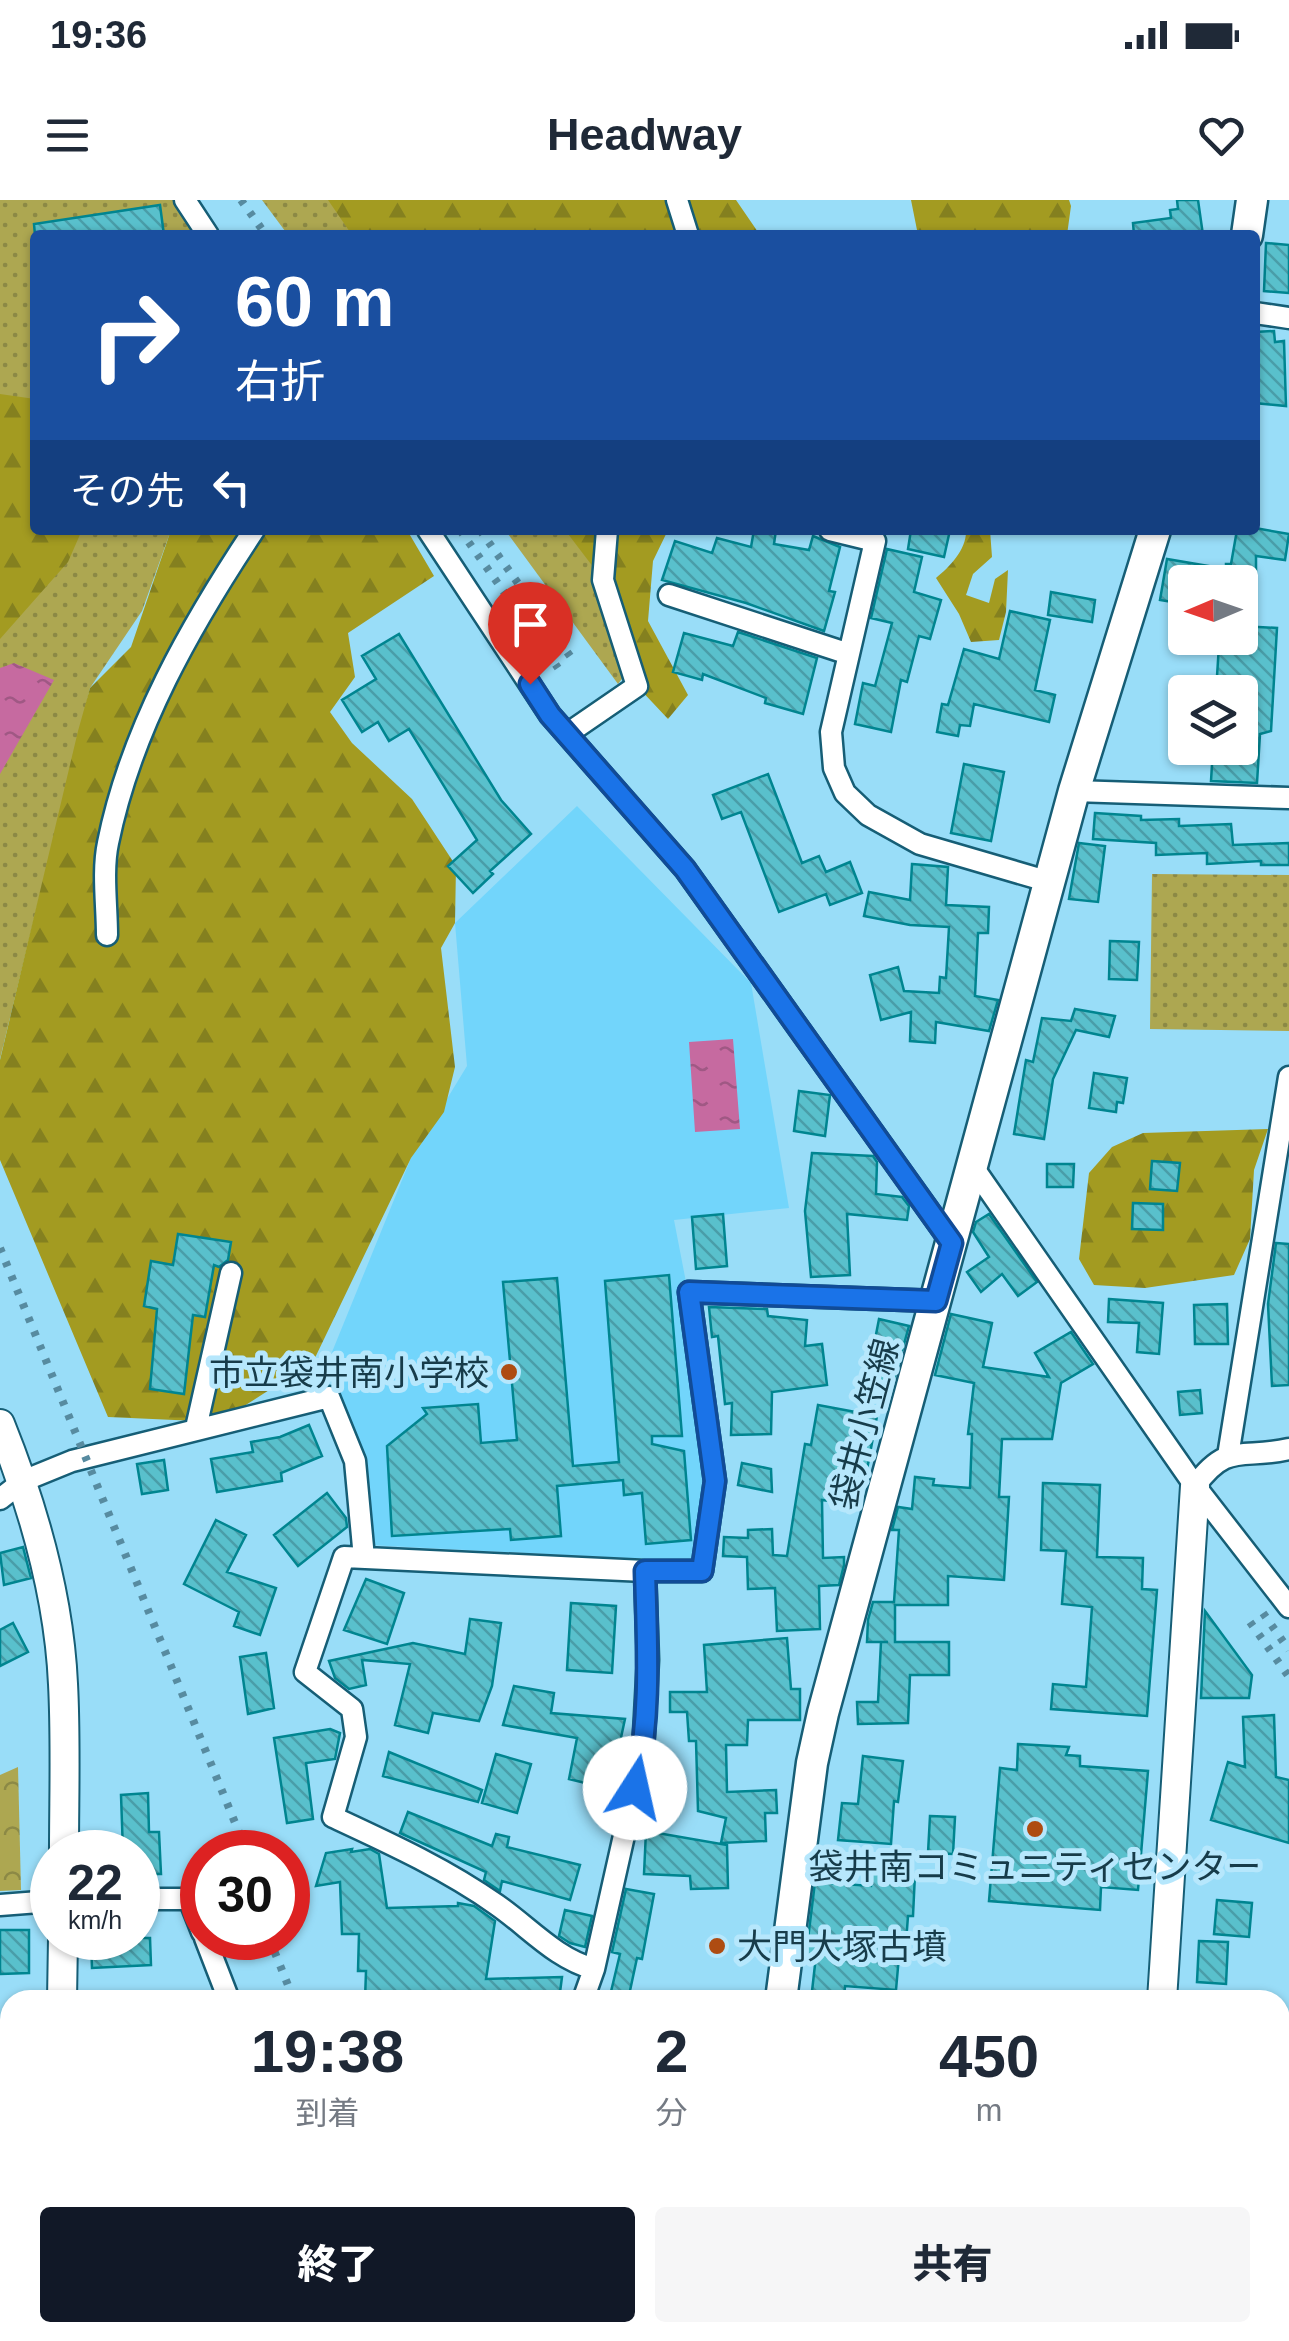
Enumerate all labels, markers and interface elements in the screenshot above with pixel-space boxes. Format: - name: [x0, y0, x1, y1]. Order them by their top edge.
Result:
- text: 19:36: [50, 14, 147, 56]
- icon: menu: [40, 108, 95, 163]
- icon: heart: [1194, 108, 1249, 163]
- text: Headway: [547, 109, 742, 160]
- text: 60 m: [235, 263, 395, 341]
- icon: right: [70, 270, 200, 400]
- text: 右折: [235, 356, 325, 407]
- icon: left: [204, 460, 259, 515]
- text: その先: [70, 470, 184, 512]
- north arrow: [1168, 565, 1258, 655]
- map controls: [1168, 565, 1258, 765]
- pin: [488, 582, 573, 685]
- icon: arrive: [503, 597, 558, 652]
- button: layers: [1168, 675, 1258, 765]
- street label: 袋井小笠線: [823, 1334, 905, 1514]
- place label: 市立袋井南小学校: [209, 1353, 489, 1392]
- marker: 市立袋井南小学校: [498, 1361, 520, 1383]
- position arrow: [583, 1736, 687, 1840]
- marker: 袋井南コミュニティセンター: [1024, 1818, 1046, 1840]
- speed limit sign: 30: [180, 1830, 310, 1960]
- place label: 袋井南コミュニティセンター: [809, 1847, 1261, 1886]
- text: 22: [67, 1855, 123, 1911]
- text: km/h: [68, 1906, 122, 1934]
- place label: 大門大塚古墳: [737, 1927, 947, 1966]
- marker: 大門大塚古墳: [706, 1935, 728, 1957]
- text: 19:38: [251, 2018, 404, 2085]
- text: 2: [655, 2018, 688, 2085]
- text: 450: [939, 2023, 1039, 2090]
- text: m: [976, 2092, 1002, 2128]
- text: 到着: [295, 2095, 359, 2131]
- text: 分: [656, 2095, 688, 2131]
- button: 終了: [40, 2207, 635, 2322]
- button: 共有: [655, 2207, 1250, 2322]

